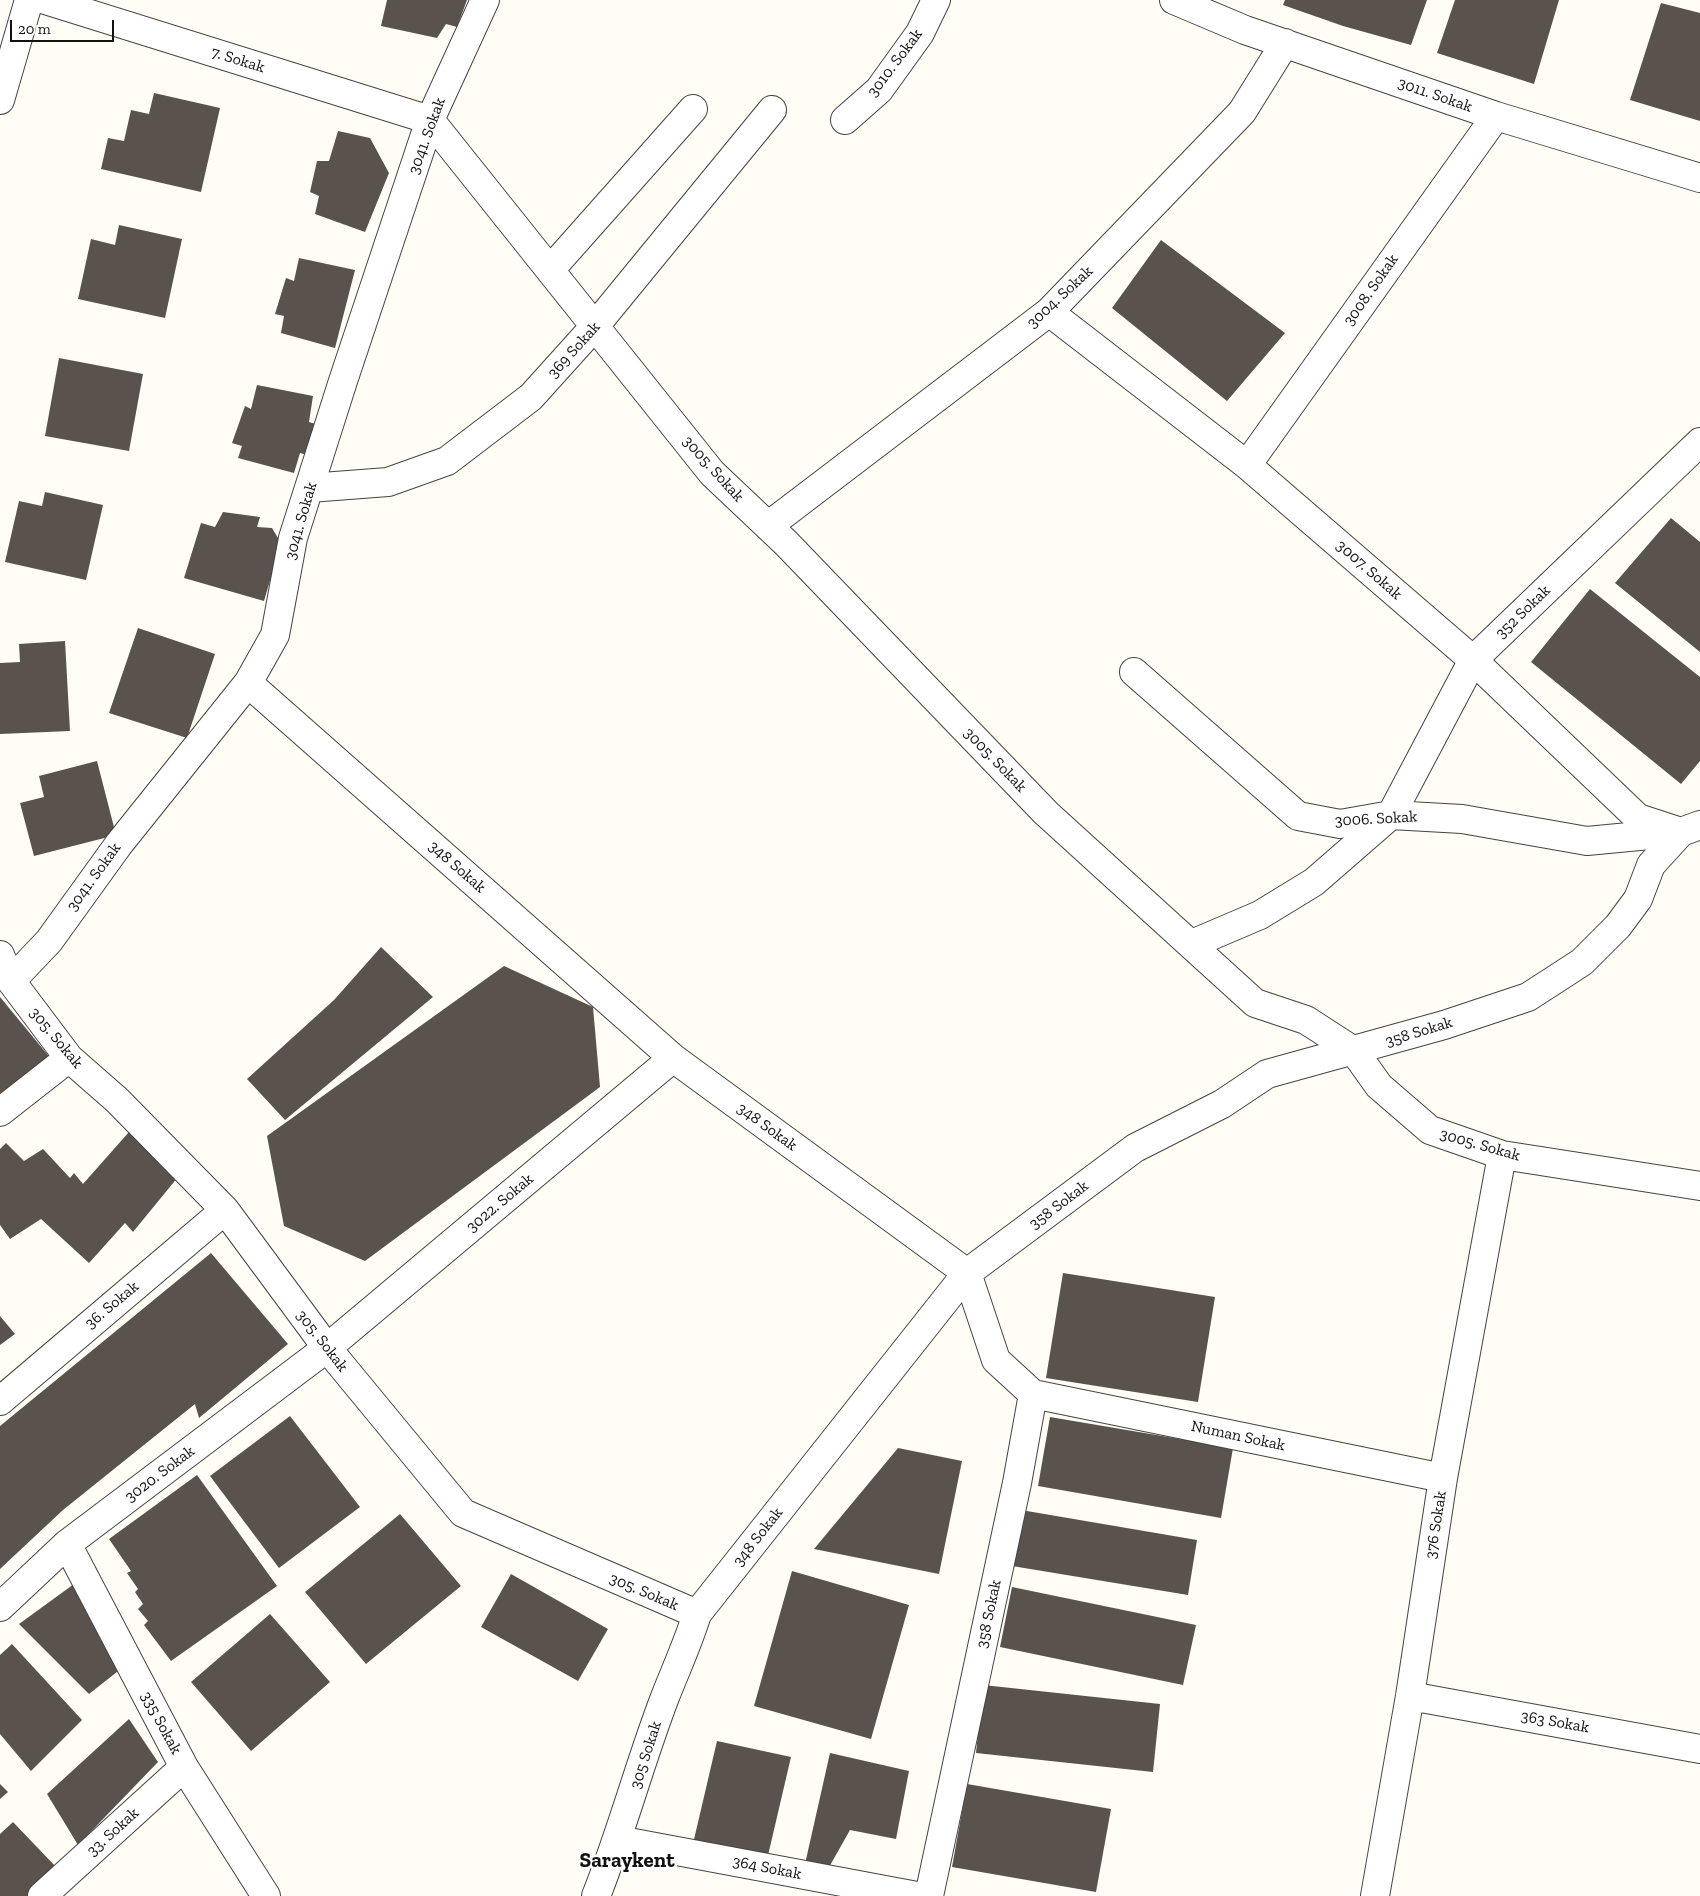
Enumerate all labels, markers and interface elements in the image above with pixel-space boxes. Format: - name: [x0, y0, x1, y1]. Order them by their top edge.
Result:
- scale bar: [12, 10, 116, 42]
- text: 20 m: [18, 20, 51, 38]
- street label: 3010. Sokak: [863, 25, 927, 101]
- street label: 7. Sokak: [209, 43, 267, 77]
- street label: 3011. Sokak: [1395, 73, 1475, 117]
- street label: 3041. Sokak: [404, 95, 450, 177]
- street label: 3008. Sokak: [1339, 251, 1403, 329]
- street label: 3004. Sokak: [1023, 262, 1097, 332]
- street label: 369 Sokak: [544, 318, 604, 382]
- street label: 3005. Sokak: [678, 432, 748, 506]
- street label: 3041. Sokak: [281, 480, 321, 562]
- street label: 3007. Sokak: [1332, 536, 1406, 604]
- street label: 352 Sokak: [1492, 581, 1554, 643]
- street label: 3005. Sokak: [959, 724, 1031, 796]
- street label: 3006. Sokak: [1334, 807, 1418, 831]
- street label: 348 Sokak: [424, 837, 490, 897]
- street label: 3041. Sokak: [63, 839, 125, 915]
- street label: 305. Sokak: [25, 1004, 87, 1072]
- street label: 358 Sokak: [1383, 1013, 1455, 1051]
- street label: 348 Sokak: [733, 1099, 801, 1155]
- street label: 3005. Sokak: [1438, 1124, 1522, 1166]
- street label: 3022. Sokak: [463, 1169, 537, 1237]
- street label: 358 Sokak: [1026, 1176, 1092, 1234]
- street label: 36. Sokak: [81, 1277, 143, 1333]
- street label: 305. Sokak: [292, 1306, 352, 1376]
- street label: Numan Sokak: [1189, 1417, 1287, 1455]
- street label: 3020. Sokak: [121, 1442, 199, 1506]
- street label: 376 Sokak: [1421, 1490, 1451, 1560]
- street label: 348 Sokak: [729, 1504, 787, 1570]
- street label: 305. Sokak: [606, 1569, 682, 1615]
- street label: 358 Sokak: [972, 1578, 1006, 1650]
- street label: 335 Sokak: [136, 1688, 186, 1758]
- street label: 363 Sokak: [1519, 1707, 1591, 1737]
- street label: 305 Sokak: [626, 1719, 666, 1791]
- street label: 33. Sokak: [83, 1804, 143, 1860]
- district label: Saraykent: [579, 1848, 675, 1874]
- street label: 364 Sokak: [731, 1852, 803, 1884]

